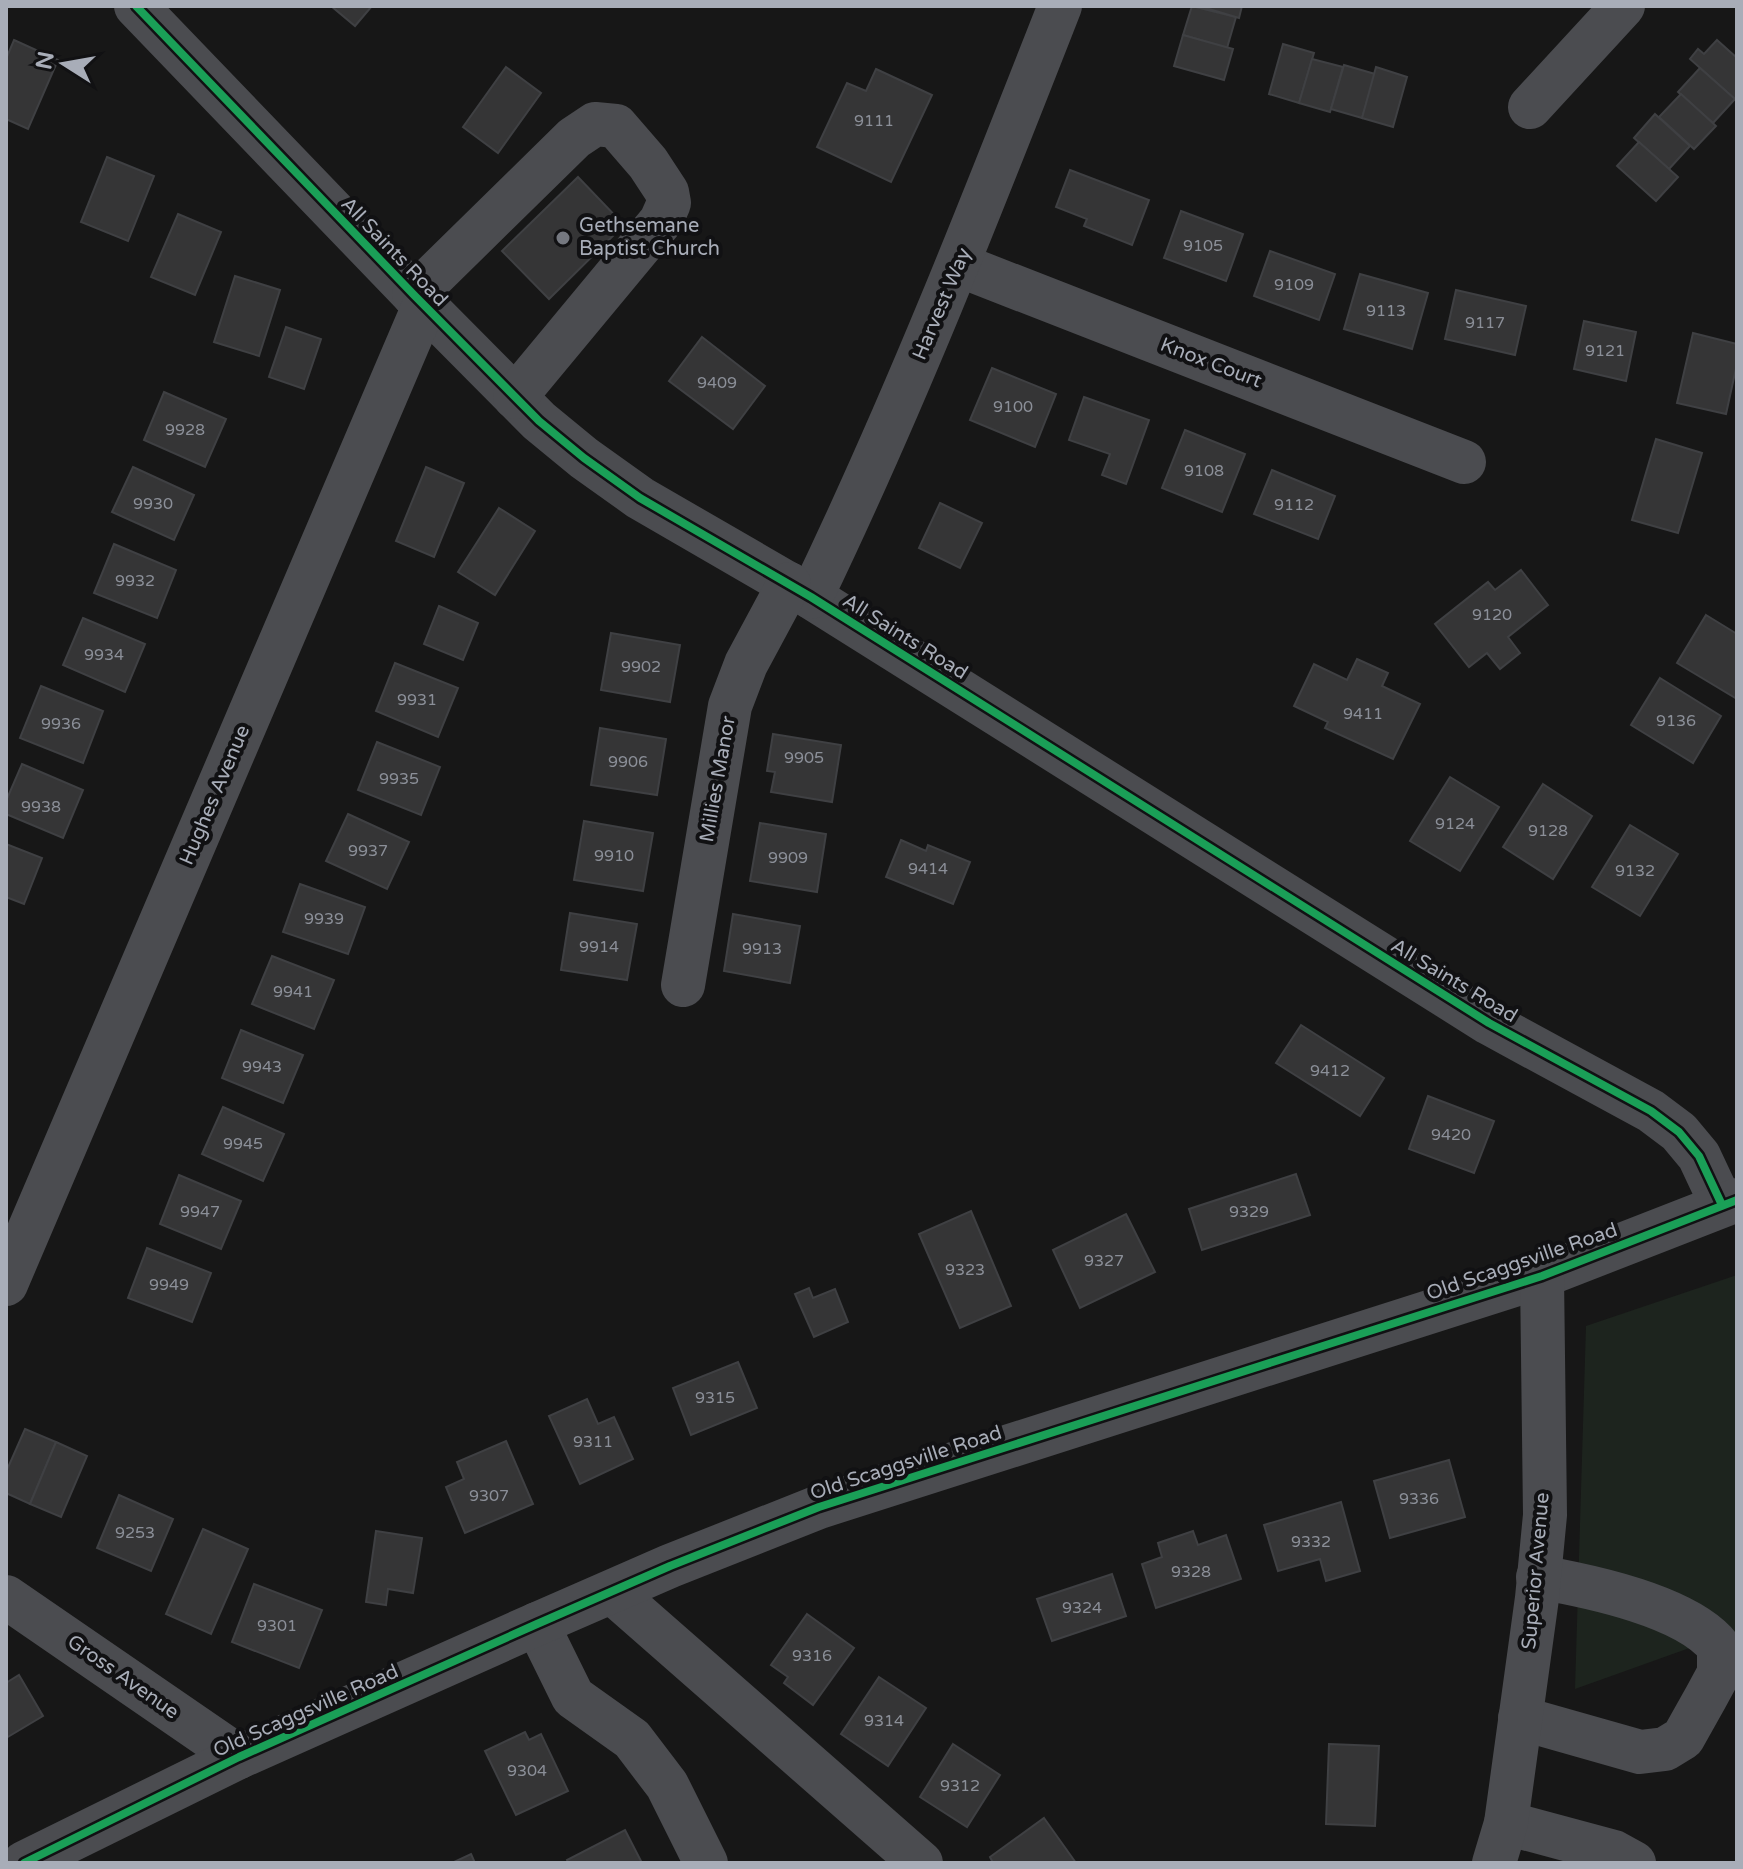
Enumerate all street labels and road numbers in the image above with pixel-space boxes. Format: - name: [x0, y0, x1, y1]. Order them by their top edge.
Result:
- street label: All Saints Road: [336, 192, 452, 312]
- street label: Harvest Way: [908, 244, 976, 364]
- street label: Knox Court: [1157, 333, 1265, 393]
- street label: All Saints Road: [838, 589, 972, 685]
- street label: Millies Manor: [695, 714, 741, 844]
- street label: Hughes Avenue: [175, 721, 255, 869]
- street label: All Saints Road: [1386, 934, 1522, 1028]
- street label: Old Scaggsville Road: [1423, 1218, 1621, 1306]
- street label: Old Scaggsville Road: [807, 1421, 1005, 1505]
- street label: Superior Avenue: [1517, 1492, 1555, 1650]
- street label: Gross Avenue: [63, 1630, 183, 1724]
- street label: Old Scaggsville Road: [210, 1659, 402, 1763]

